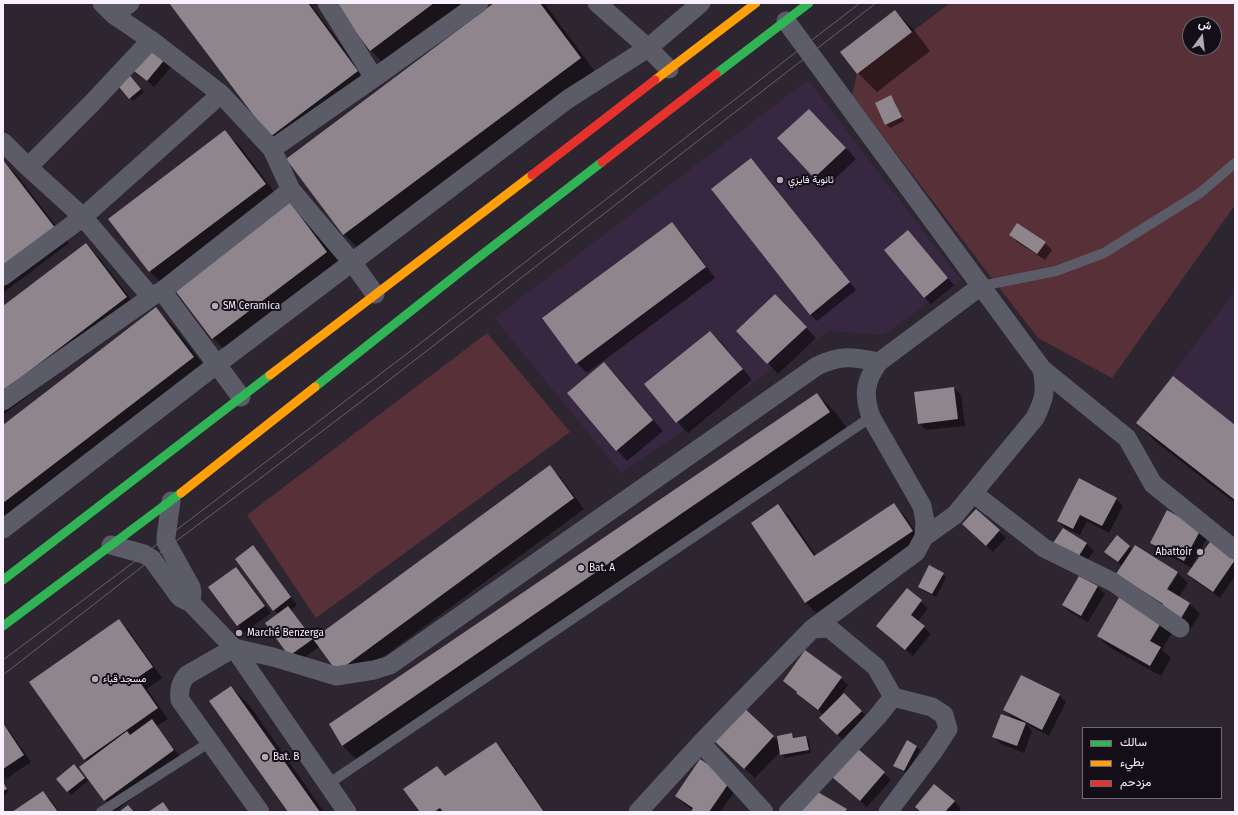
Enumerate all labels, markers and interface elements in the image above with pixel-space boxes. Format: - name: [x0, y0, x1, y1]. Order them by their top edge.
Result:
- north arrow: [1182, 16, 1222, 56]
- text: ش: [1197, 17, 1213, 33]
- place label: ثانوية فايزي: [788, 174, 834, 186]
- marker: ثانوية فايزي: [775, 175, 785, 185]
- place label: SM Ceramica: [223, 300, 280, 312]
- marker: SM Ceramica: [210, 301, 220, 311]
- place label: Abattoir: [1155, 546, 1192, 558]
- marker: Abattoir: [1195, 547, 1205, 557]
- place label: Bat. A: [589, 562, 615, 574]
- marker: Bat. A: [576, 563, 586, 573]
- place label: Marché Benzerga: [247, 627, 324, 639]
- marker: Marché Benzerga: [234, 628, 244, 638]
- place label: مسجد قباء: [103, 673, 146, 685]
- marker: مسجد قباء: [90, 674, 100, 684]
- legend: [1082, 727, 1222, 799]
- text: سالك: [1120, 735, 1147, 749]
- place label: Bat. B: [273, 751, 299, 763]
- marker: Bat. B: [260, 752, 270, 762]
- text: بطيء: [1120, 755, 1144, 769]
- text: مزدحم: [1120, 775, 1151, 789]

